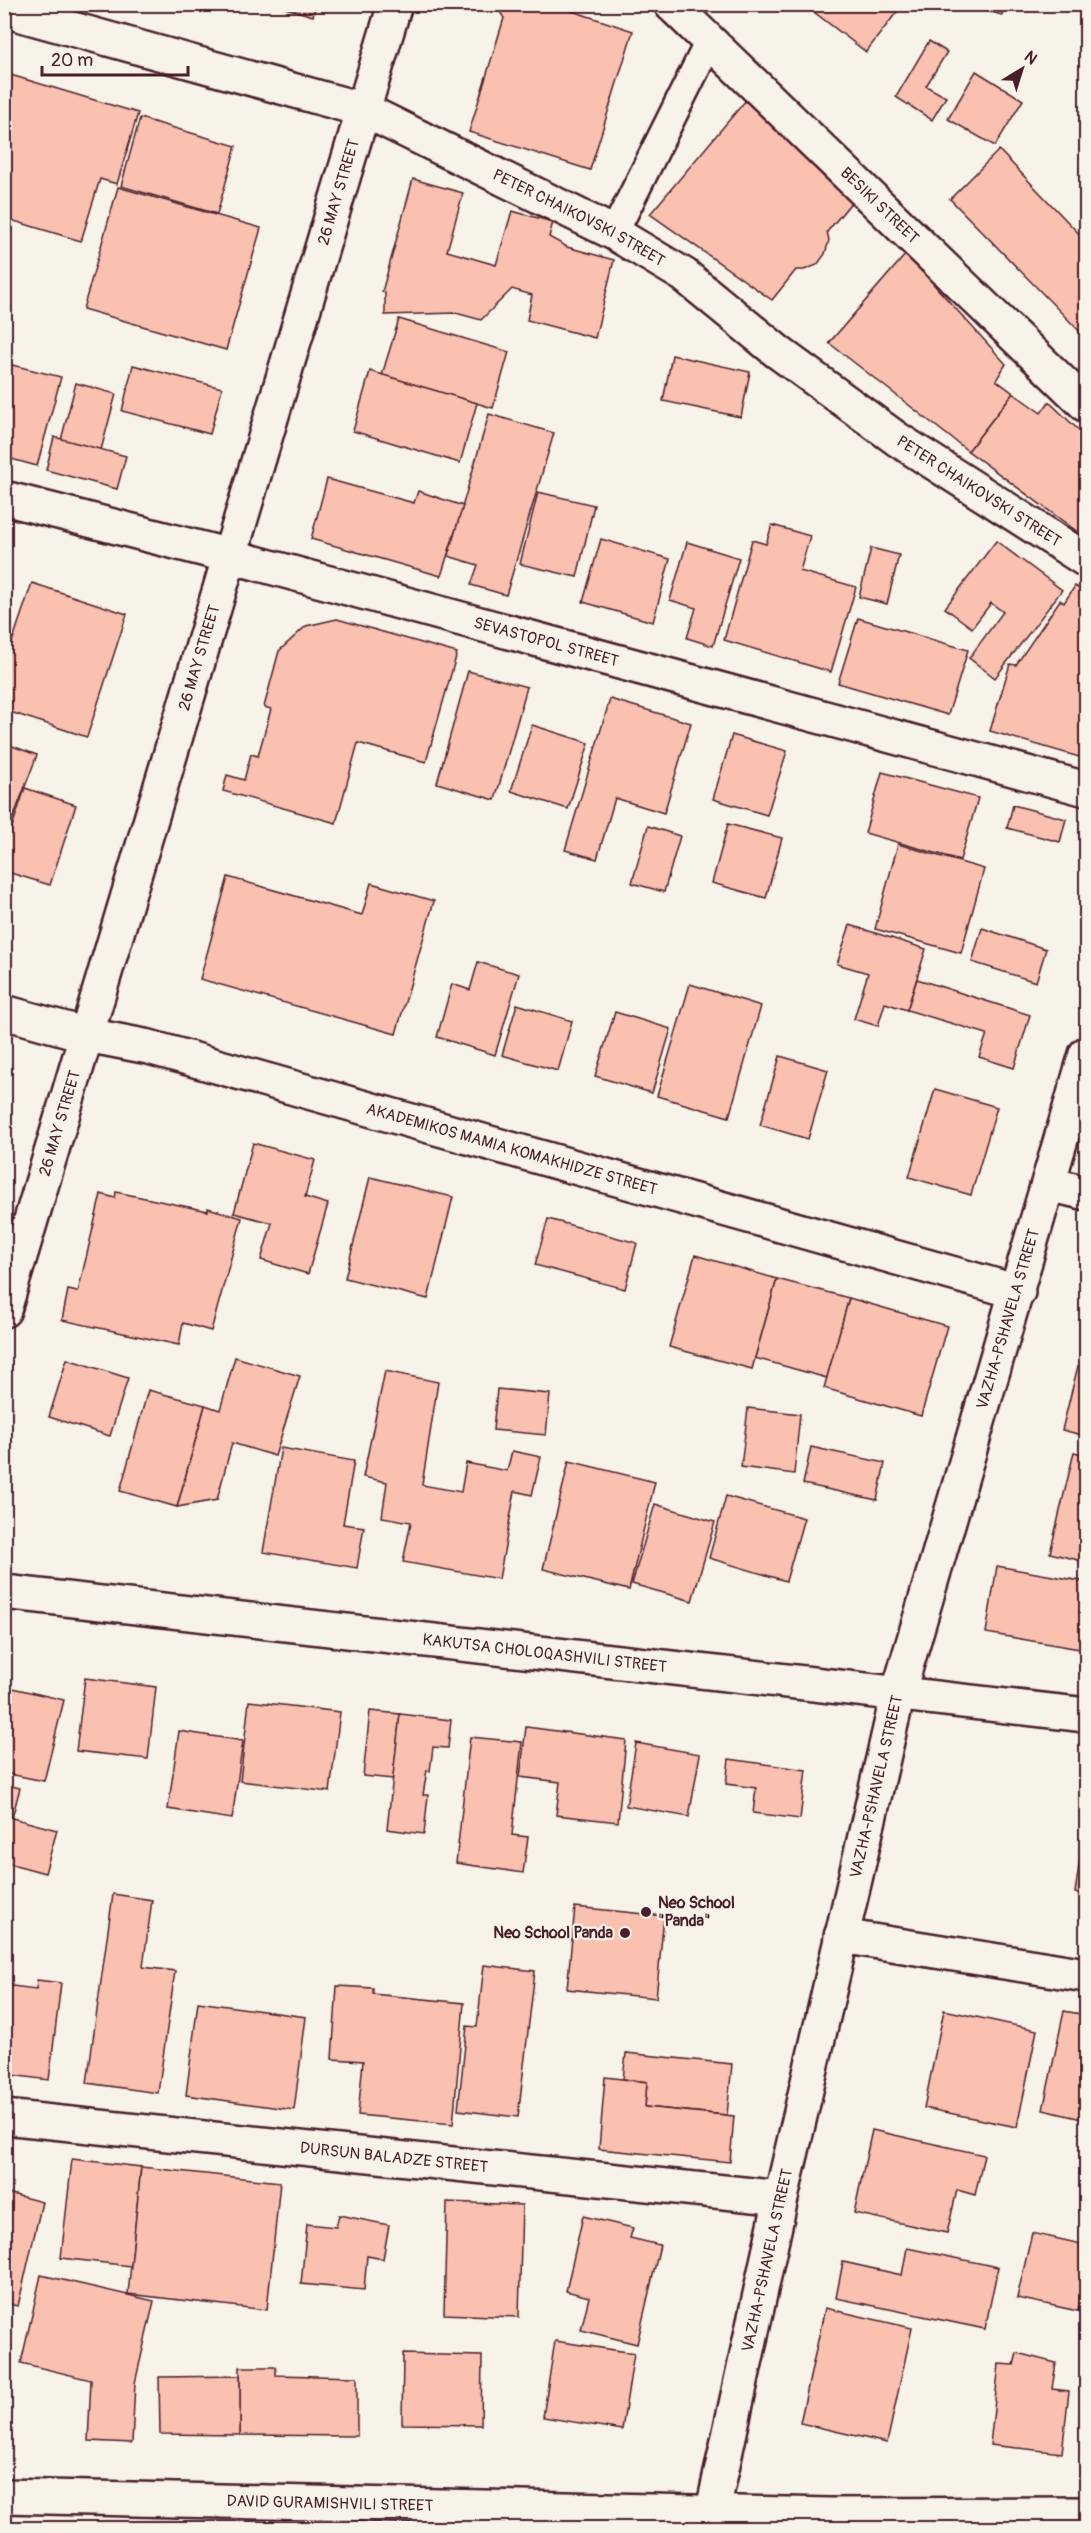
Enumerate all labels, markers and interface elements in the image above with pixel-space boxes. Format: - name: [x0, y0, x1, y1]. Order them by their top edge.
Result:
- scale bar: [42, 39, 188, 77]
- north arrow: [992, 39, 1052, 99]
- text: N: [1020, 47, 1041, 69]
- text: 20 m: [51, 49, 93, 72]
- street label: 26 MAY STREET: [313, 137, 364, 247]
- street label: BESIKI STREET: [836, 163, 923, 248]
- street label: PETER CHAIKOVSKI STREET: [489, 165, 669, 271]
- street label: PETER CHAIKOVSKI STREET: [893, 431, 1065, 552]
- street label: 26 MAY STREET: [174, 602, 225, 713]
- street label: SEVASTOPOL STREET: [471, 613, 621, 671]
- street label: 26 MAY STREET: [35, 1068, 85, 1179]
- street label: AKADEMIKOS MAMIA KOMAKHIDZE STREET: [364, 1099, 659, 1200]
- street label: VAZHA-PSHAVELA STREET: [972, 1226, 1044, 1412]
- street label: KAKUTSA CHOLOQASHVILI STREET: [421, 1630, 668, 1677]
- street label: VAZHA-PSHAVELA STREET: [846, 1693, 907, 1880]
- place label: Neo School "Panda": [658, 1893, 735, 1931]
- marker: Neo School "Panda": [639, 1905, 653, 1919]
- place label: Neo School Panda: [493, 1923, 614, 1943]
- marker: Neo School Panda: [618, 1926, 632, 1940]
- street label: DURSUN BALADZE STREET: [299, 2138, 489, 2177]
- street label: VAZHA-PSHAVELA STREET: [738, 2167, 798, 2354]
- street label: DAVID GURAMISHVILI STREET: [226, 2491, 433, 2516]

